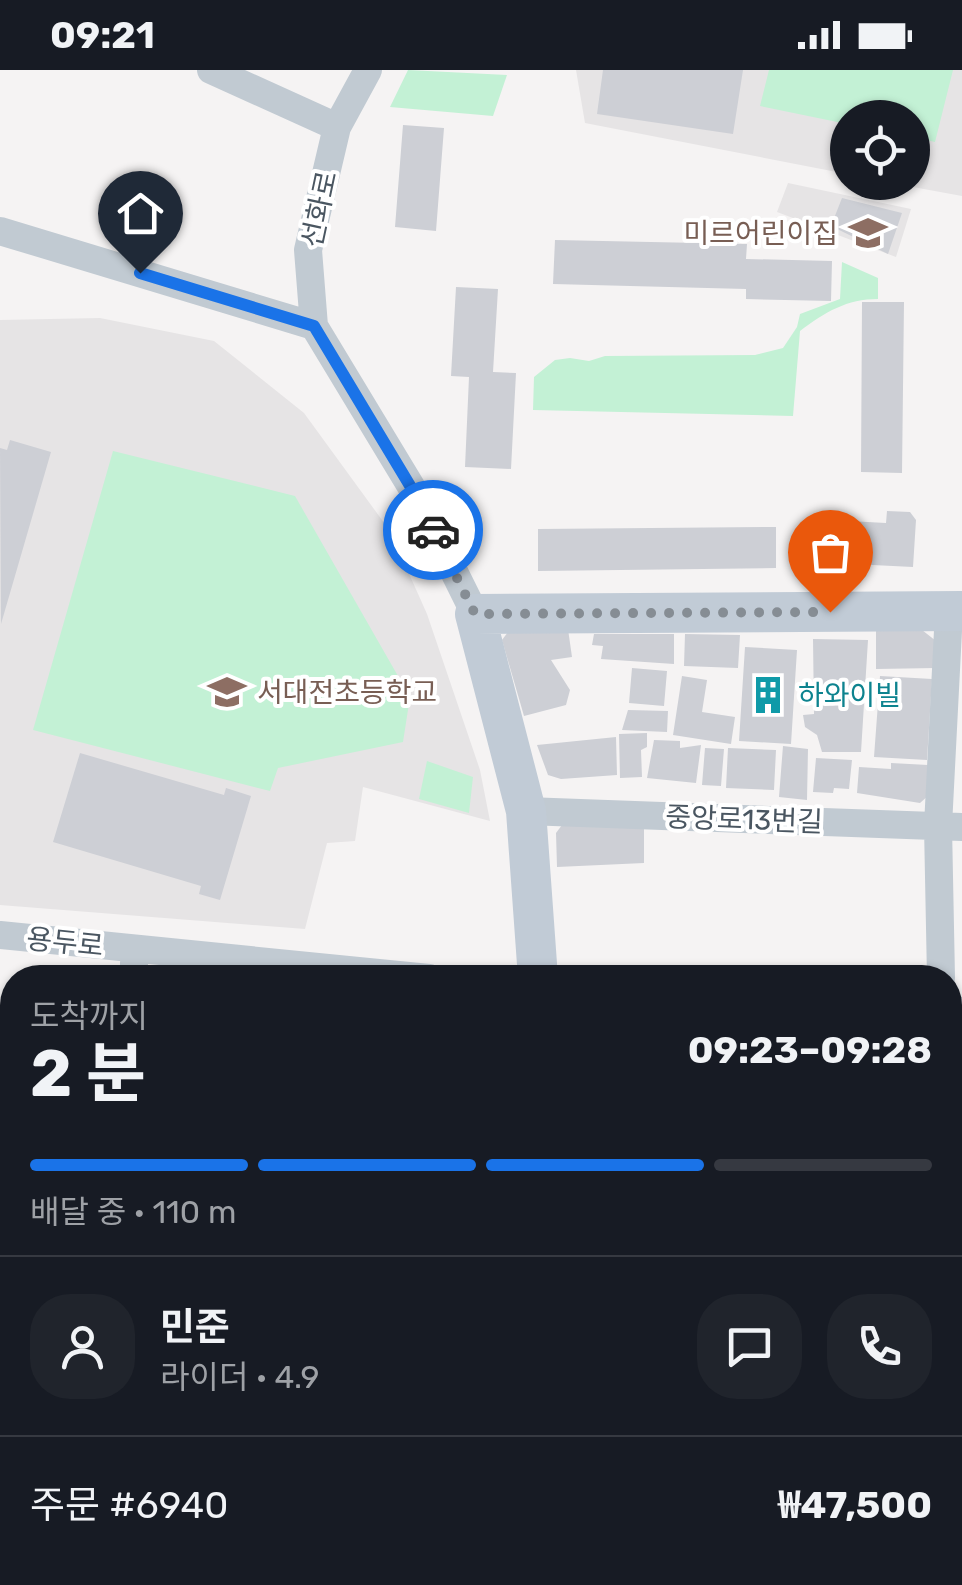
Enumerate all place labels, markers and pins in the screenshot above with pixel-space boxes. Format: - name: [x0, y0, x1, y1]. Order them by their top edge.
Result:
- pin: [98, 171, 183, 274]
- school or university icon: 미르어린이집: [847, 212, 889, 254]
- place label: 미르어린이집: [683, 217, 838, 250]
- pin: [788, 510, 873, 613]
- school or university icon: 서대전초등학교: [206, 671, 248, 713]
- building icon: 하와이빌: [747, 674, 789, 716]
- place label: 서대전초등학교: [257, 676, 437, 709]
- place label: 하와이빌: [798, 679, 901, 712]

